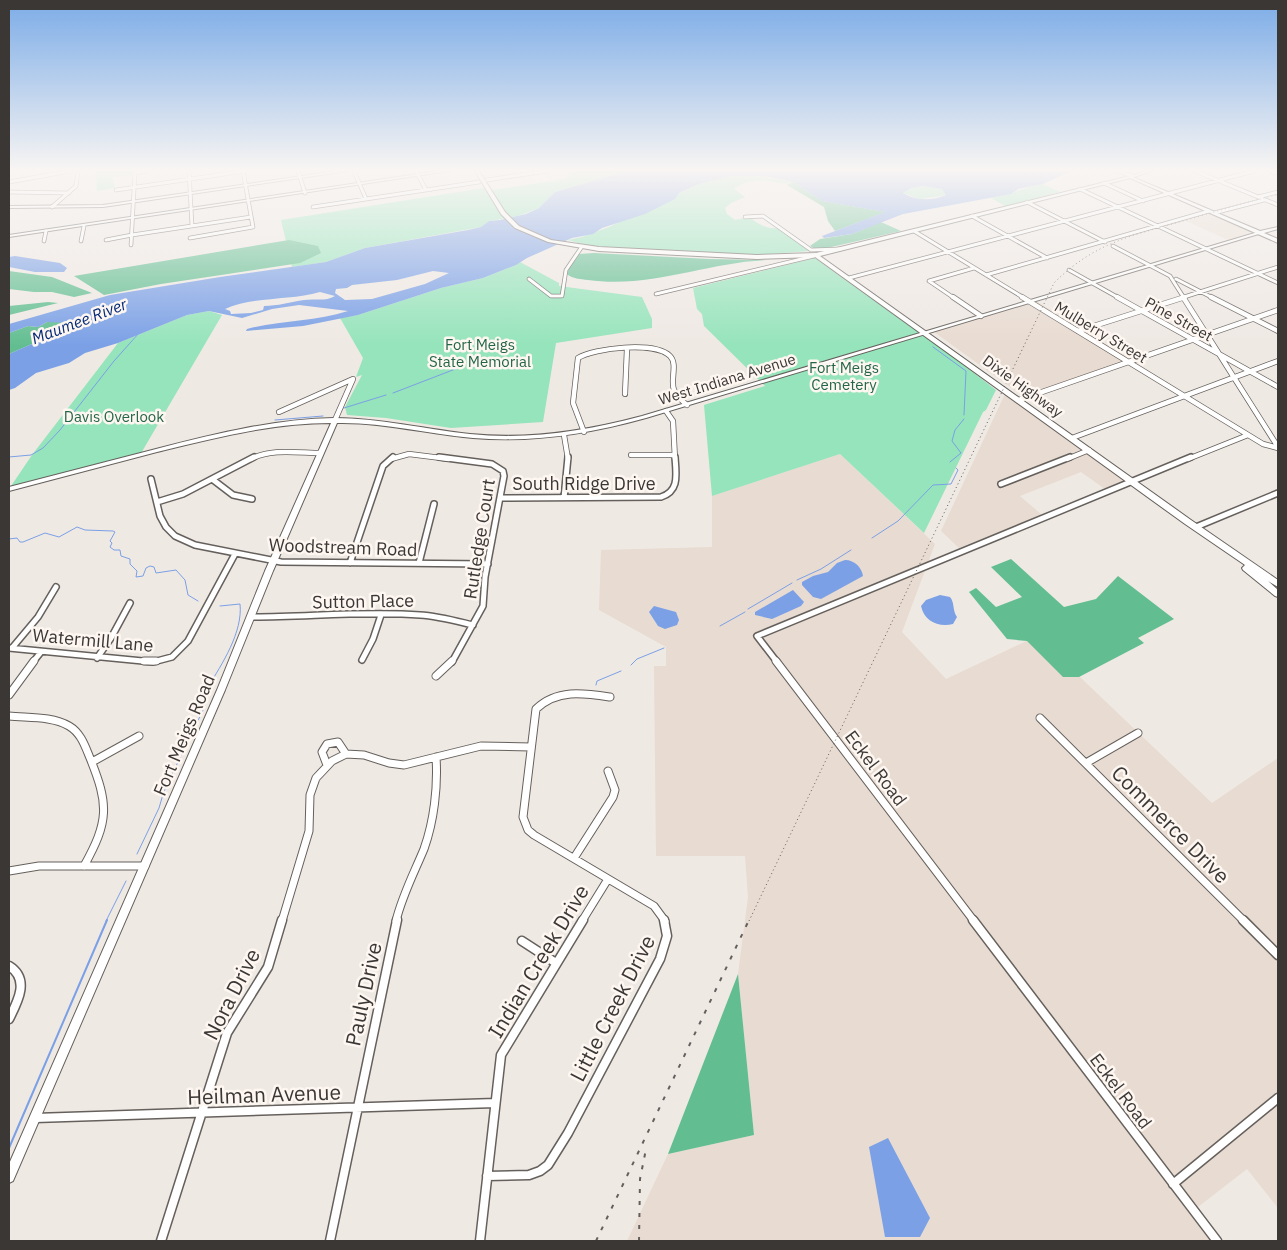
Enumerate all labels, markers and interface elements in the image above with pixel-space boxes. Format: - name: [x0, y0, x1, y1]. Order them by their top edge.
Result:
- water label: Maumee River: [29, 293, 131, 348]
- street label: Pine Street: [1142, 293, 1216, 345]
- street label: Mulberry Street: [1051, 297, 1151, 367]
- park label: Fort Meigs State Memorial: [429, 335, 531, 371]
- street label: West Indiana Avenue: [656, 349, 798, 409]
- street label: Dixie Highway: [979, 351, 1067, 422]
- park label: Fort Meigs Cemetery: [809, 358, 879, 394]
- park label: Davis Overlook: [64, 407, 164, 426]
- street label: South Ridge Drive: [512, 472, 656, 495]
- street label: Rutledge Court: [458, 477, 500, 601]
- street label: Woodstream Road: [268, 533, 418, 561]
- street label: Sutton Place: [312, 589, 414, 613]
- street label: Watermill Lane: [32, 623, 154, 657]
- street label: Fort Meigs Road: [148, 671, 220, 799]
- street label: Eckel Road: [840, 726, 912, 810]
- street label: Commerce Drive: [1106, 759, 1236, 889]
- street label: Indian Creek Drive: [481, 879, 595, 1043]
- street label: Little Creek Drive: [563, 930, 661, 1086]
- street label: Pauly Drive: [338, 940, 388, 1048]
- street label: Nora Drive: [196, 943, 266, 1045]
- street label: Eckel Road: [1085, 1049, 1157, 1133]
- street label: Heilman Avenue: [187, 1077, 341, 1111]

